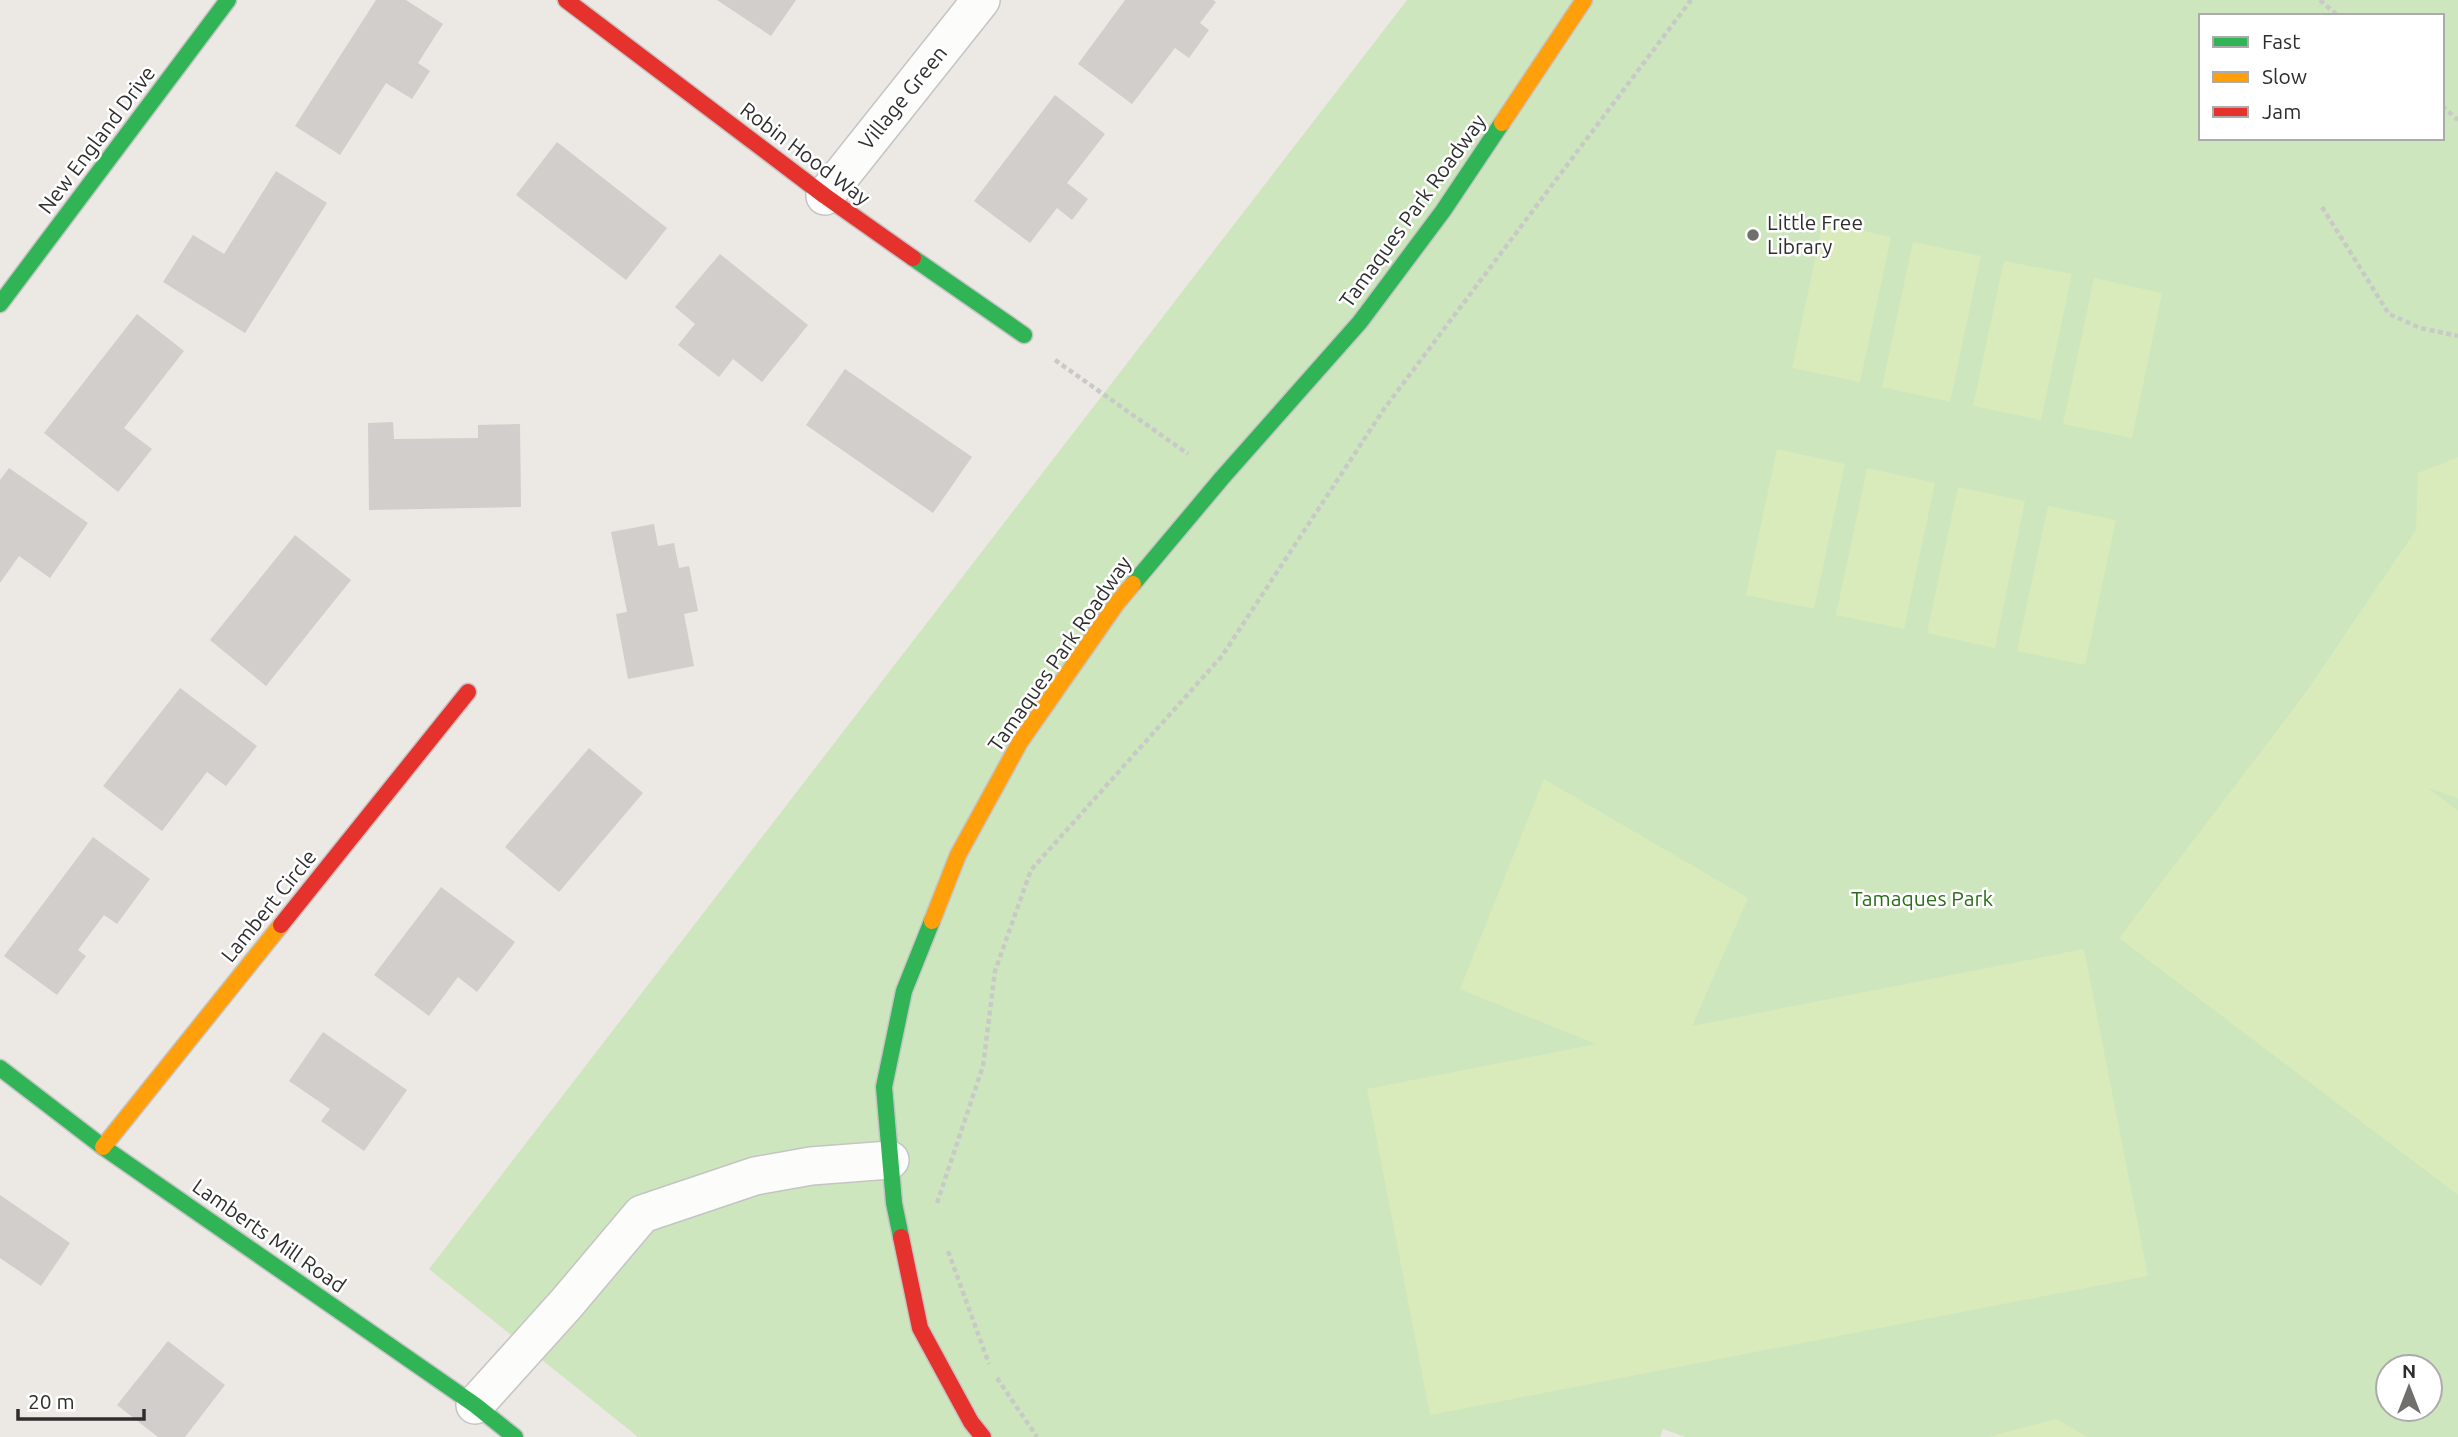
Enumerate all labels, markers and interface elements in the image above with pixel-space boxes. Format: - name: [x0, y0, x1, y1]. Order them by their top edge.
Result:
- legend: [2199, 14, 2444, 140]
- text: Fast: [2262, 29, 2300, 53]
- street label: Village Green: [853, 41, 951, 154]
- street label: New England Drive: [33, 61, 160, 218]
- text: Slow: [2262, 64, 2307, 88]
- street label: Robin Hood Way: [736, 97, 875, 210]
- text: Jam: [2262, 99, 2301, 123]
- street label: Tamaques Park Roadway: [1334, 109, 1490, 312]
- place label: Little Free Library: [1767, 210, 1863, 258]
- marker: Little Free Library: [1745, 227, 1761, 243]
- street label: Tamaques Park Roadway: [983, 551, 1136, 756]
- street label: Lambert Circle: [216, 844, 321, 966]
- park label: Tamaques Park: [1851, 886, 1993, 910]
- street label: Lamberts Mill Road: [188, 1173, 351, 1297]
- north arrow: [2374, 1353, 2444, 1423]
- text: N: [2402, 1360, 2416, 1382]
- scale bar: [18, 1378, 144, 1422]
- text: 20 m: [28, 1389, 75, 1413]

